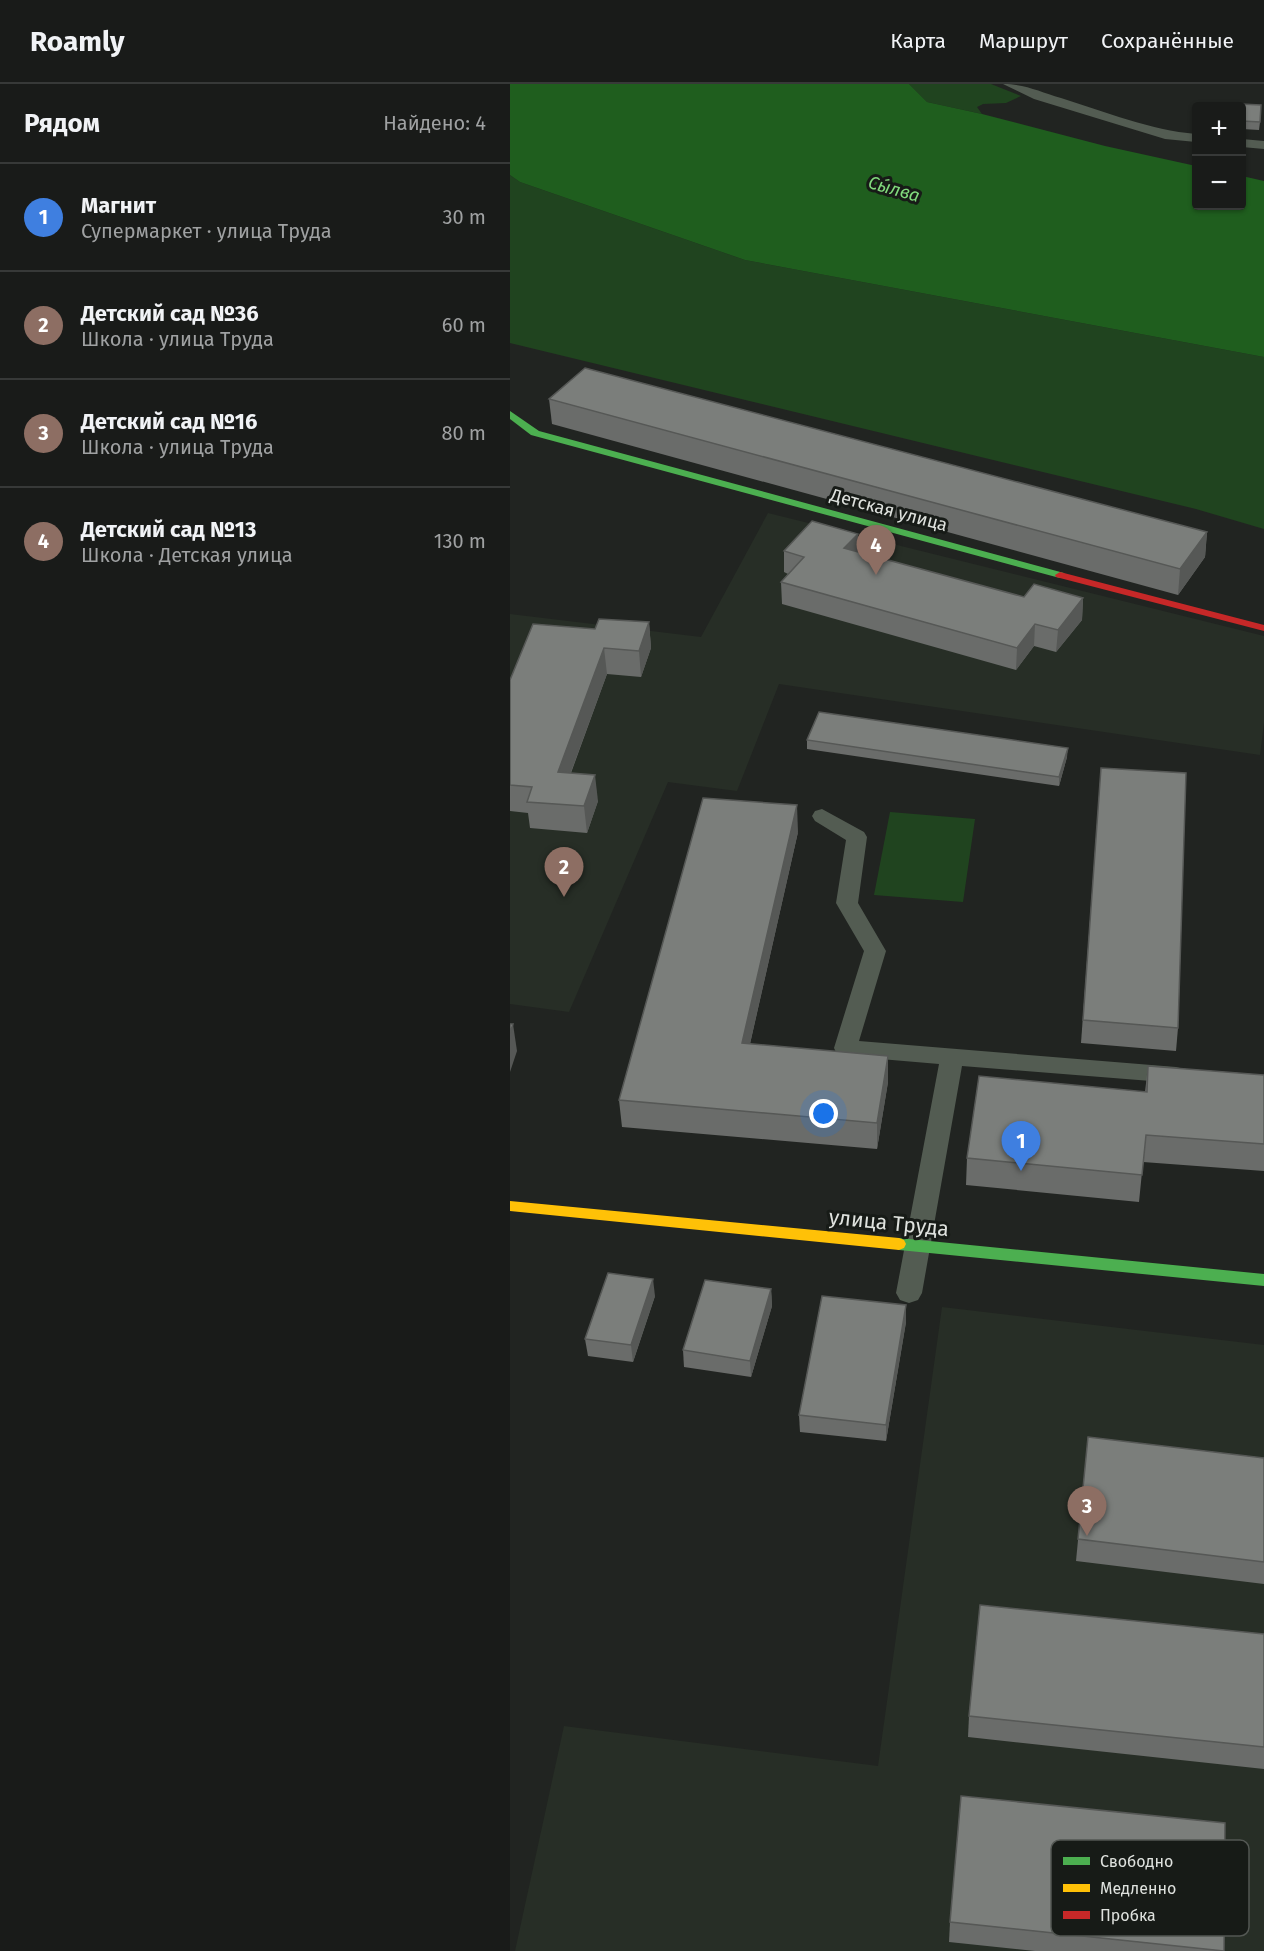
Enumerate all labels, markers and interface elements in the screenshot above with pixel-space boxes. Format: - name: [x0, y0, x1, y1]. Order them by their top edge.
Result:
- text: Roamly: [30, 25, 124, 58]
- text: Карта: [890, 28, 946, 54]
- text: Маршрут: [979, 28, 1068, 54]
- text: Сохранённые: [1101, 28, 1234, 54]
- map controls: [1192, 102, 1246, 210]
- button: +: [1192, 102, 1246, 156]
- text: Рядом: [24, 108, 100, 139]
- text: Найдено: 4: [383, 111, 486, 135]
- button: −: [1192, 156, 1246, 210]
- water label: Сы́лва: [866, 171, 922, 207]
- text: Магнит: [81, 192, 156, 219]
- text: 1: [39, 205, 48, 229]
- text: 30 m: [442, 205, 486, 229]
- text: Супермаркет · улица Труда: [81, 219, 332, 243]
- text: Детский сад №36: [81, 300, 259, 327]
- text: 2: [38, 313, 49, 337]
- text: 60 m: [442, 313, 486, 337]
- text: Школа · улица Труда: [81, 327, 274, 351]
- text: Детский сад №16: [81, 408, 257, 435]
- text: 3: [38, 421, 49, 445]
- text: 80 m: [441, 421, 486, 445]
- text: Школа · улица Труда: [81, 435, 274, 459]
- street label: Детская улица: [827, 484, 950, 536]
- text: Детский сад №13: [81, 516, 256, 543]
- pin: 4: [856, 526, 896, 575]
- text: 4: [38, 529, 49, 553]
- text: 130 m: [434, 529, 486, 553]
- text: Школа · Детская улица: [81, 543, 293, 567]
- pin: 2: [544, 848, 584, 897]
- your location: [809, 1099, 838, 1128]
- pin: 1: [1002, 1122, 1040, 1171]
- street label: улица Труда: [828, 1204, 950, 1242]
- pin: 3: [1068, 1486, 1106, 1536]
- legend: [1051, 1840, 1249, 1936]
- text: Свободно: [1100, 1852, 1173, 1871]
- text: Медленно: [1100, 1879, 1176, 1898]
- text: Пробка: [1100, 1906, 1156, 1925]

